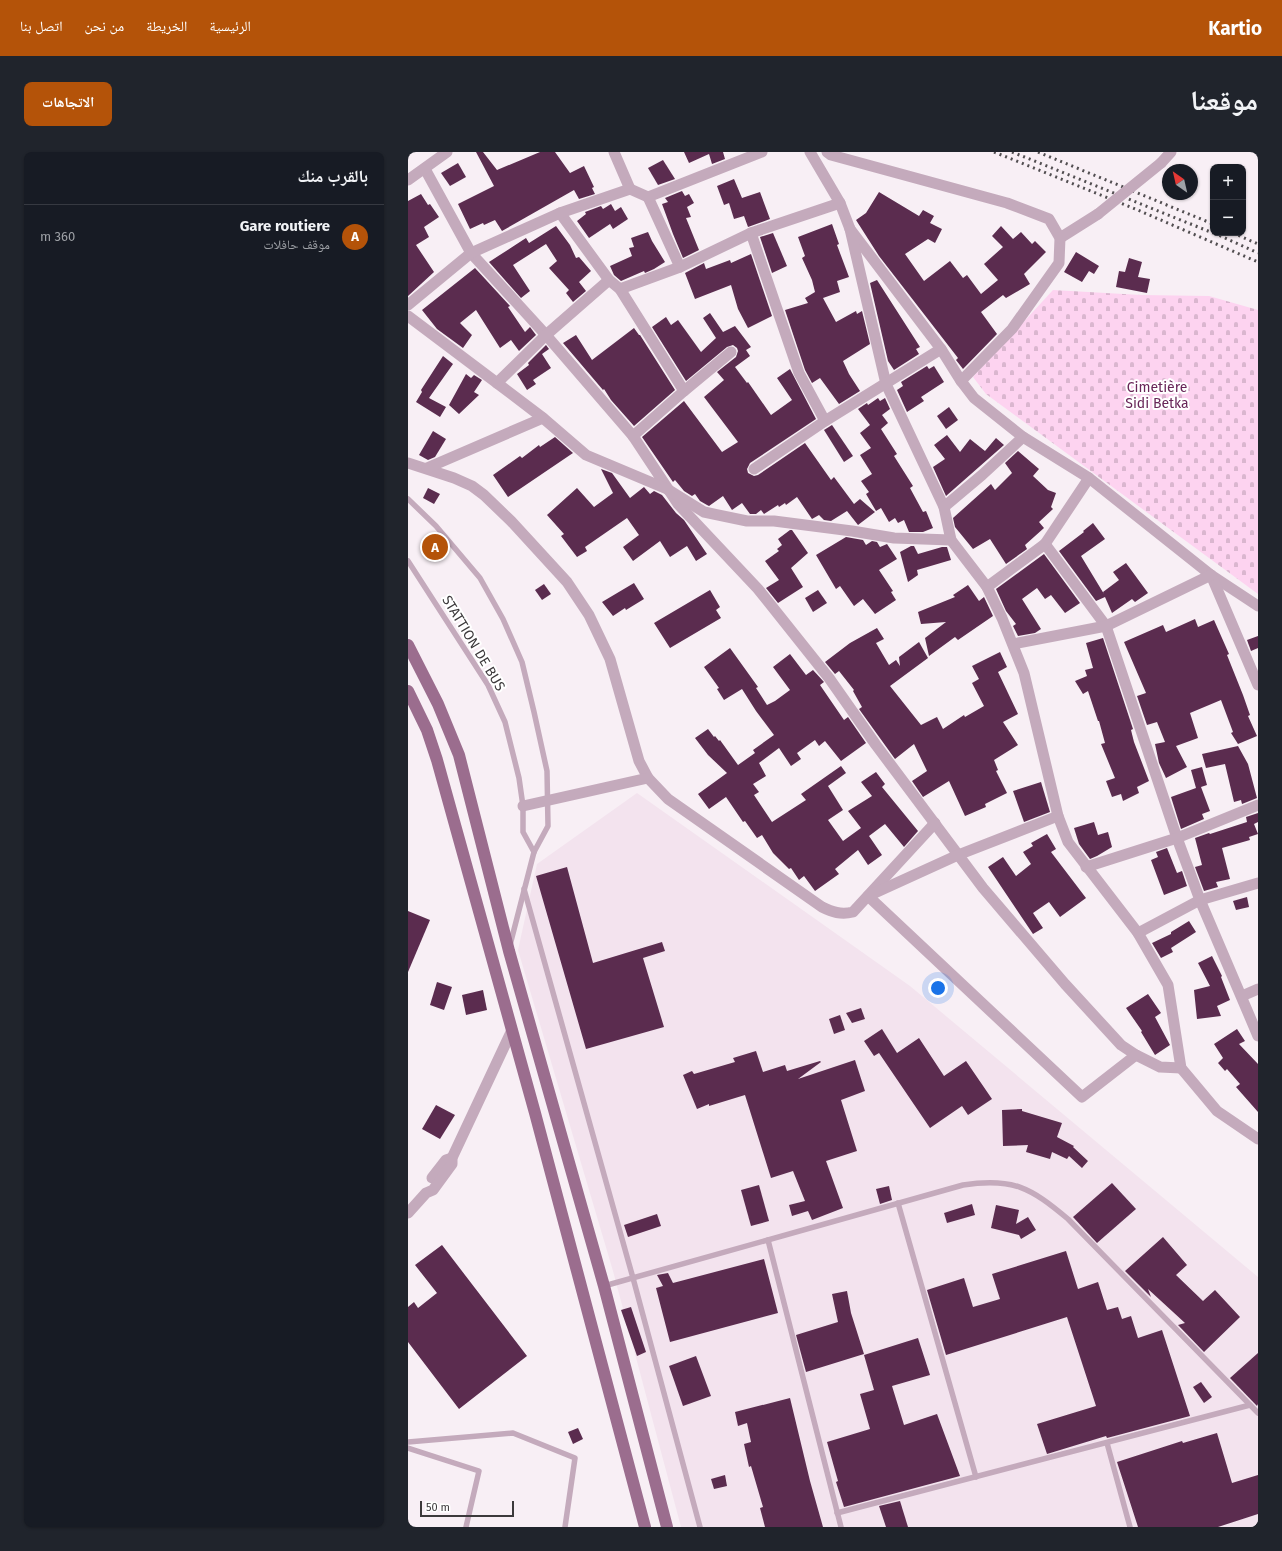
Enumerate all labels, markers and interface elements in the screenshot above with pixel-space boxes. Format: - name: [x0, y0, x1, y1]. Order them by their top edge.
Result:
- text: Kartio: [1208, 17, 1262, 40]
- text: اتصل بنا: [20, 18, 63, 35]
- text: من نحن: [85, 18, 124, 35]
- text: الخريطة: [146, 18, 187, 35]
- text: الرئيسية: [209, 18, 251, 35]
- button: الاتجاهات: [24, 82, 112, 126]
- text: موقعنا: [1190, 84, 1258, 117]
- north arrow: [1162, 164, 1198, 200]
- map controls: [1210, 164, 1246, 236]
- button: +: [1210, 164, 1246, 200]
- text: بالقرب منك: [298, 166, 368, 187]
- button: −: [1210, 200, 1246, 236]
- text: Gare routiere: [240, 217, 330, 235]
- text: 360 m: [40, 229, 75, 244]
- text: A: [351, 229, 359, 244]
- text: موقف حافلات: [263, 237, 330, 252]
- park label: Cimetière Sidi Betka: [1125, 379, 1189, 412]
- pin: A: [422, 532, 448, 562]
- street label: STATTION DE BUS: [438, 592, 509, 694]
- your location: [928, 978, 948, 998]
- scale bar: [420, 1499, 514, 1518]
- text: 50 m: [426, 1501, 450, 1514]

